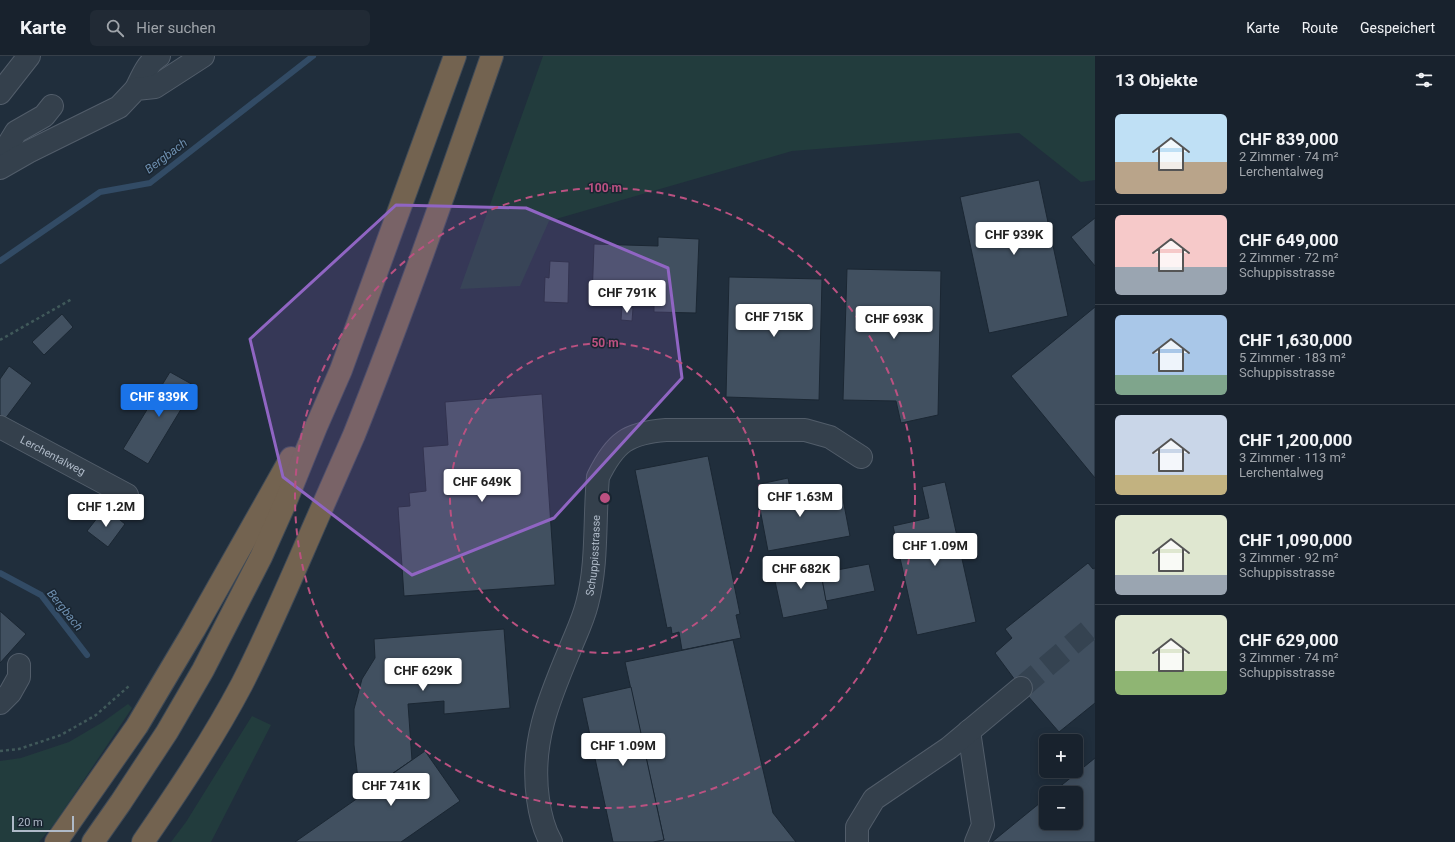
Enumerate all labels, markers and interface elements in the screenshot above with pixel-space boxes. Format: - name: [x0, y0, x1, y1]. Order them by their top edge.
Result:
- search box: [90, 10, 370, 46]
- text: Karte: [20, 16, 66, 39]
- icon: search: [104, 17, 126, 39]
- text: Hier suchen: [136, 19, 216, 37]
- text: Karte: [1246, 20, 1280, 36]
- text: Route: [1302, 20, 1338, 36]
- text: Gespeichert: [1360, 20, 1435, 36]
- icon: filters: [1413, 69, 1435, 91]
- text: 13 Objekte: [1115, 70, 1198, 90]
- text: CHF 839,000: [1239, 129, 1338, 149]
- icon: home: [1147, 130, 1195, 178]
- water label: Bergbach: [142, 136, 190, 176]
- text: 2 Zimmer · 74 m²: [1239, 149, 1338, 164]
- text: Lerchentalweg: [1239, 164, 1324, 179]
- text: 100 m: [588, 181, 622, 195]
- pin: CHF 939K: [973, 222, 1055, 256]
- text: CHF 939K: [985, 227, 1043, 242]
- text: CHF 649,000: [1239, 230, 1338, 250]
- icon: home: [1147, 231, 1195, 279]
- text: 2 Zimmer · 72 m²: [1239, 250, 1338, 265]
- text: Schuppisstrasse: [1239, 265, 1335, 280]
- pin: CHF 791K: [586, 280, 668, 314]
- text: CHF 791K: [598, 285, 656, 300]
- pin: CHF 715K: [733, 304, 815, 338]
- pin: CHF 693K: [853, 306, 935, 340]
- text: CHF 715K: [745, 309, 803, 324]
- text: CHF 693K: [865, 311, 923, 326]
- text: CHF 1,630,000: [1239, 330, 1352, 350]
- icon: home: [1147, 331, 1195, 379]
- text: 50 m: [591, 336, 619, 350]
- text: 5 Zimmer · 183 m²: [1239, 350, 1346, 365]
- text: Schuppisstrasse: [1239, 365, 1335, 380]
- pin: CHF 839K: [118, 384, 200, 418]
- text: CHF 839K: [130, 389, 188, 404]
- text: CHF 1,200,000: [1239, 430, 1352, 450]
- icon: home: [1147, 431, 1195, 479]
- street label: Lerchentalweg: [18, 433, 87, 478]
- text: 3 Zimmer · 113 m²: [1239, 450, 1346, 465]
- text: Lerchentalweg: [1239, 465, 1324, 480]
- pin: CHF 649K: [441, 469, 523, 503]
- text: CHF 649K: [453, 474, 511, 489]
- pin: CHF 1.63M: [754, 484, 846, 518]
- text: CHF 1.63M: [767, 489, 833, 504]
- centre of rings: [598, 491, 612, 505]
- pin: CHF 1.2M: [65, 494, 147, 528]
- text: CHF 1.2M: [77, 499, 135, 514]
- street label: Schuppisstrasse: [583, 515, 603, 597]
- text: CHF 1,090,000: [1239, 530, 1352, 550]
- icon: home: [1147, 531, 1195, 579]
- pin: CHF 1.09M: [889, 533, 981, 567]
- text: CHF 1.09M: [902, 538, 968, 553]
- text: 3 Zimmer · 92 m²: [1239, 550, 1338, 565]
- pin: CHF 682K: [760, 556, 842, 590]
- text: CHF 682K: [772, 561, 830, 576]
- text: Schuppisstrasse: [1239, 565, 1335, 580]
- water label: Bergbach: [44, 586, 86, 634]
- text: CHF 629,000: [1239, 630, 1338, 650]
- icon: home: [1147, 631, 1195, 679]
- text: 3 Zimmer · 74 m²: [1239, 650, 1338, 665]
- pin: CHF 629K: [382, 658, 464, 692]
- text: CHF 629K: [394, 663, 452, 678]
- text: Schuppisstrasse: [1239, 665, 1335, 680]
- pin: CHF 1.09M: [577, 733, 669, 767]
- map controls: [1039, 734, 1083, 830]
- button: +: [1039, 734, 1083, 778]
- text: CHF 1.09M: [590, 738, 656, 753]
- pin: CHF 741K: [350, 773, 432, 807]
- text: CHF 741K: [362, 778, 420, 793]
- button: −: [1039, 786, 1083, 830]
- scale bar: [12, 814, 74, 833]
- text: 20 m: [18, 816, 43, 829]

